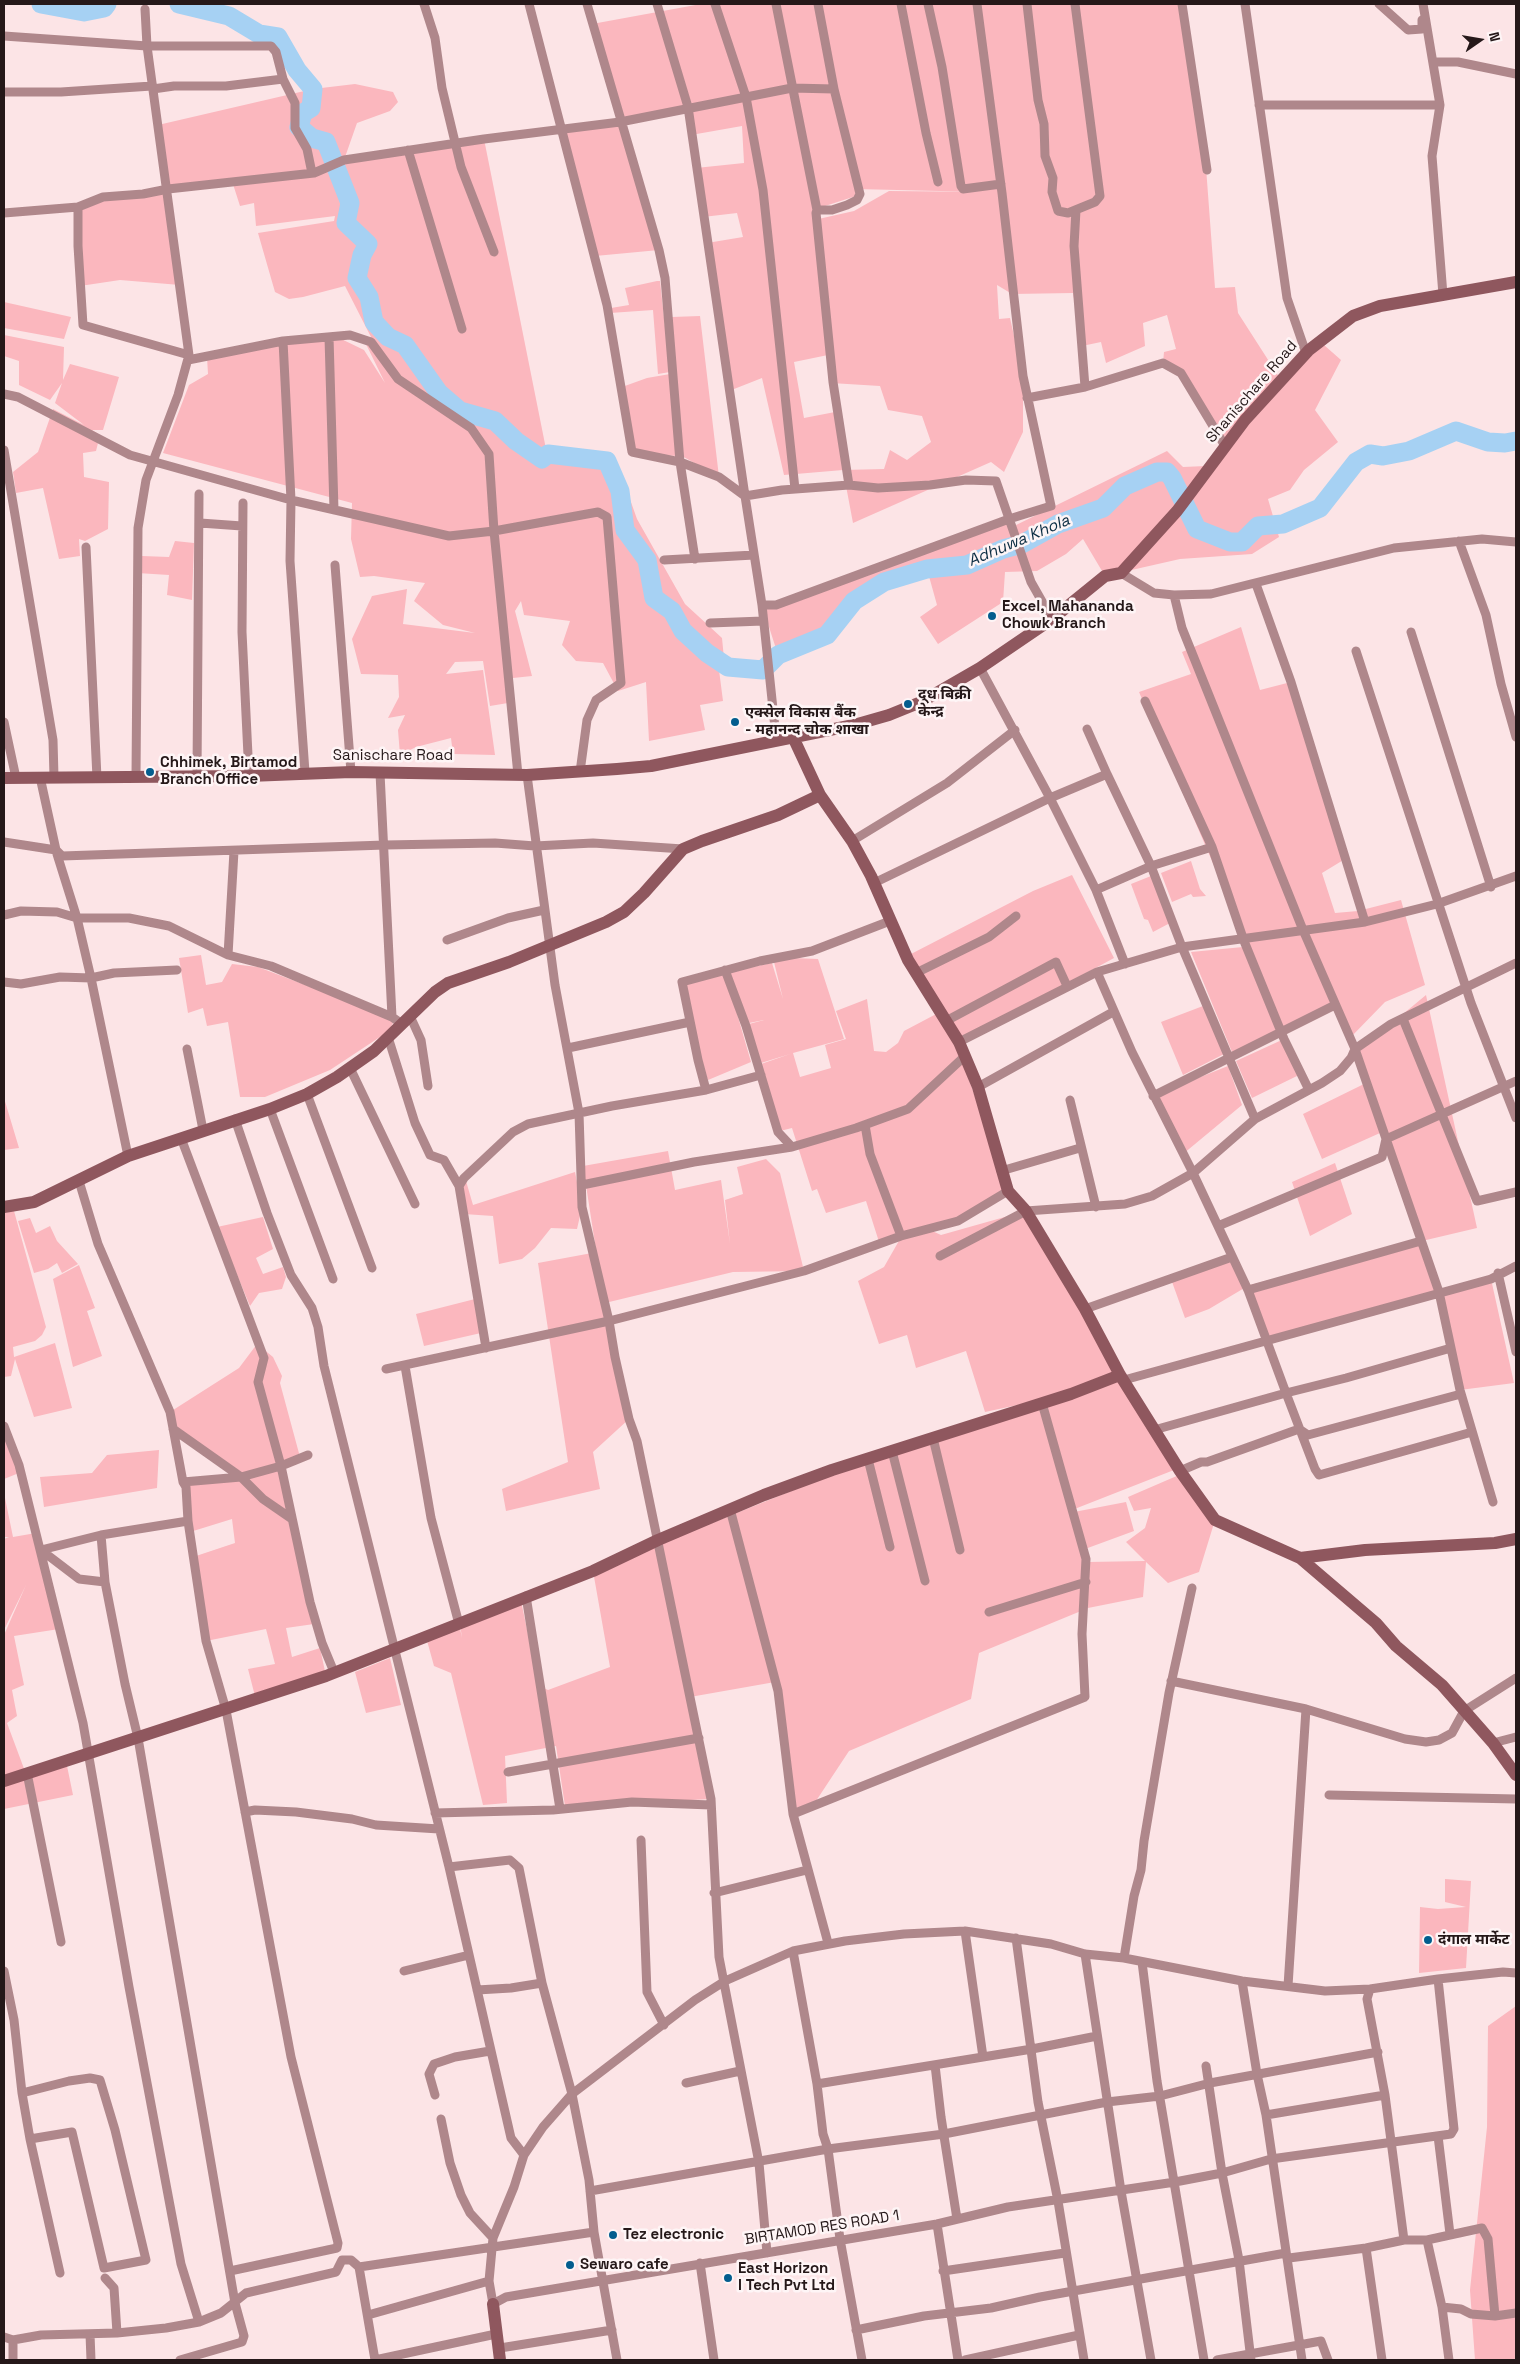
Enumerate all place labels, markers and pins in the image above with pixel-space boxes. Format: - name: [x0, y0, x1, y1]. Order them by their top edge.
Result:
- place label: Excel, Mahananda Chowk Branch: [1002, 598, 1134, 633]
- marker: Excel, Mahananda Chowk Branch: [986, 610, 998, 622]
- place label: दूध बिक्री केन्द्र: [918, 686, 971, 721]
- marker: दूध बिक्री केन्द्र: [902, 698, 914, 710]
- place label: एक्सेल विकास बैंक - महानन्द चोक शाखा: [745, 704, 869, 739]
- marker: एक्सेल विकास बैंक - महानन्द चोक शाखा: [729, 716, 741, 728]
- place label: Chhimek, Birtamod Branch Office: [160, 754, 297, 789]
- marker: Chhimek, Birtamod Branch Office: [144, 766, 156, 778]
- place label: दंगाल मार्केट: [1438, 1931, 1510, 1949]
- marker: दंगाल मार्केट: [1422, 1934, 1434, 1946]
- place label: Tez electronic: [623, 2226, 724, 2244]
- marker: Tez electronic: [607, 2229, 619, 2241]
- place label: Sewaro cafe: [580, 2256, 669, 2274]
- marker: Sewaro cafe: [564, 2259, 576, 2271]
- place label: East Horizon I Tech Pvt Ltd: [738, 2260, 835, 2295]
- marker: East Horizon I Tech Pvt Ltd: [722, 2272, 734, 2284]

